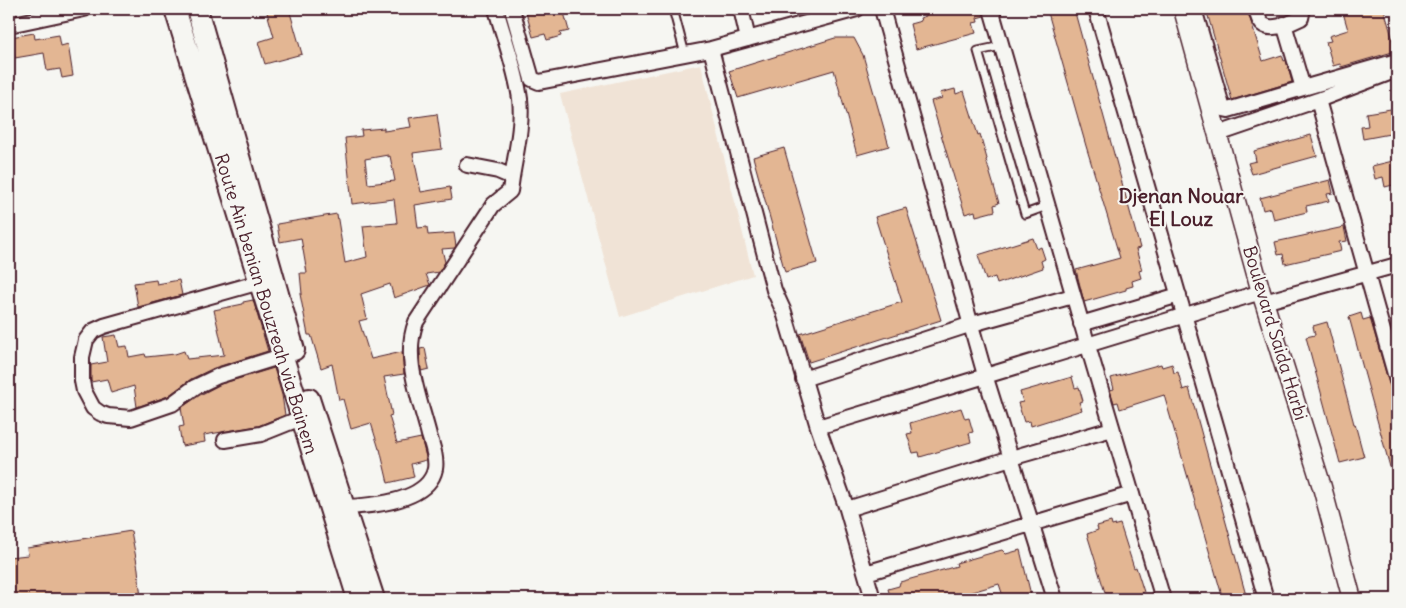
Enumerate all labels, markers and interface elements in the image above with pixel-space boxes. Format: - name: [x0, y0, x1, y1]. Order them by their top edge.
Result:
- street label: Route Ain benian Bouzreah via Bainem: [210, 151, 323, 457]
- district label: Djenan Nouar El Louz: [1119, 183, 1244, 231]
- street label: Boulevard Saida Harbi: [1238, 243, 1313, 423]

